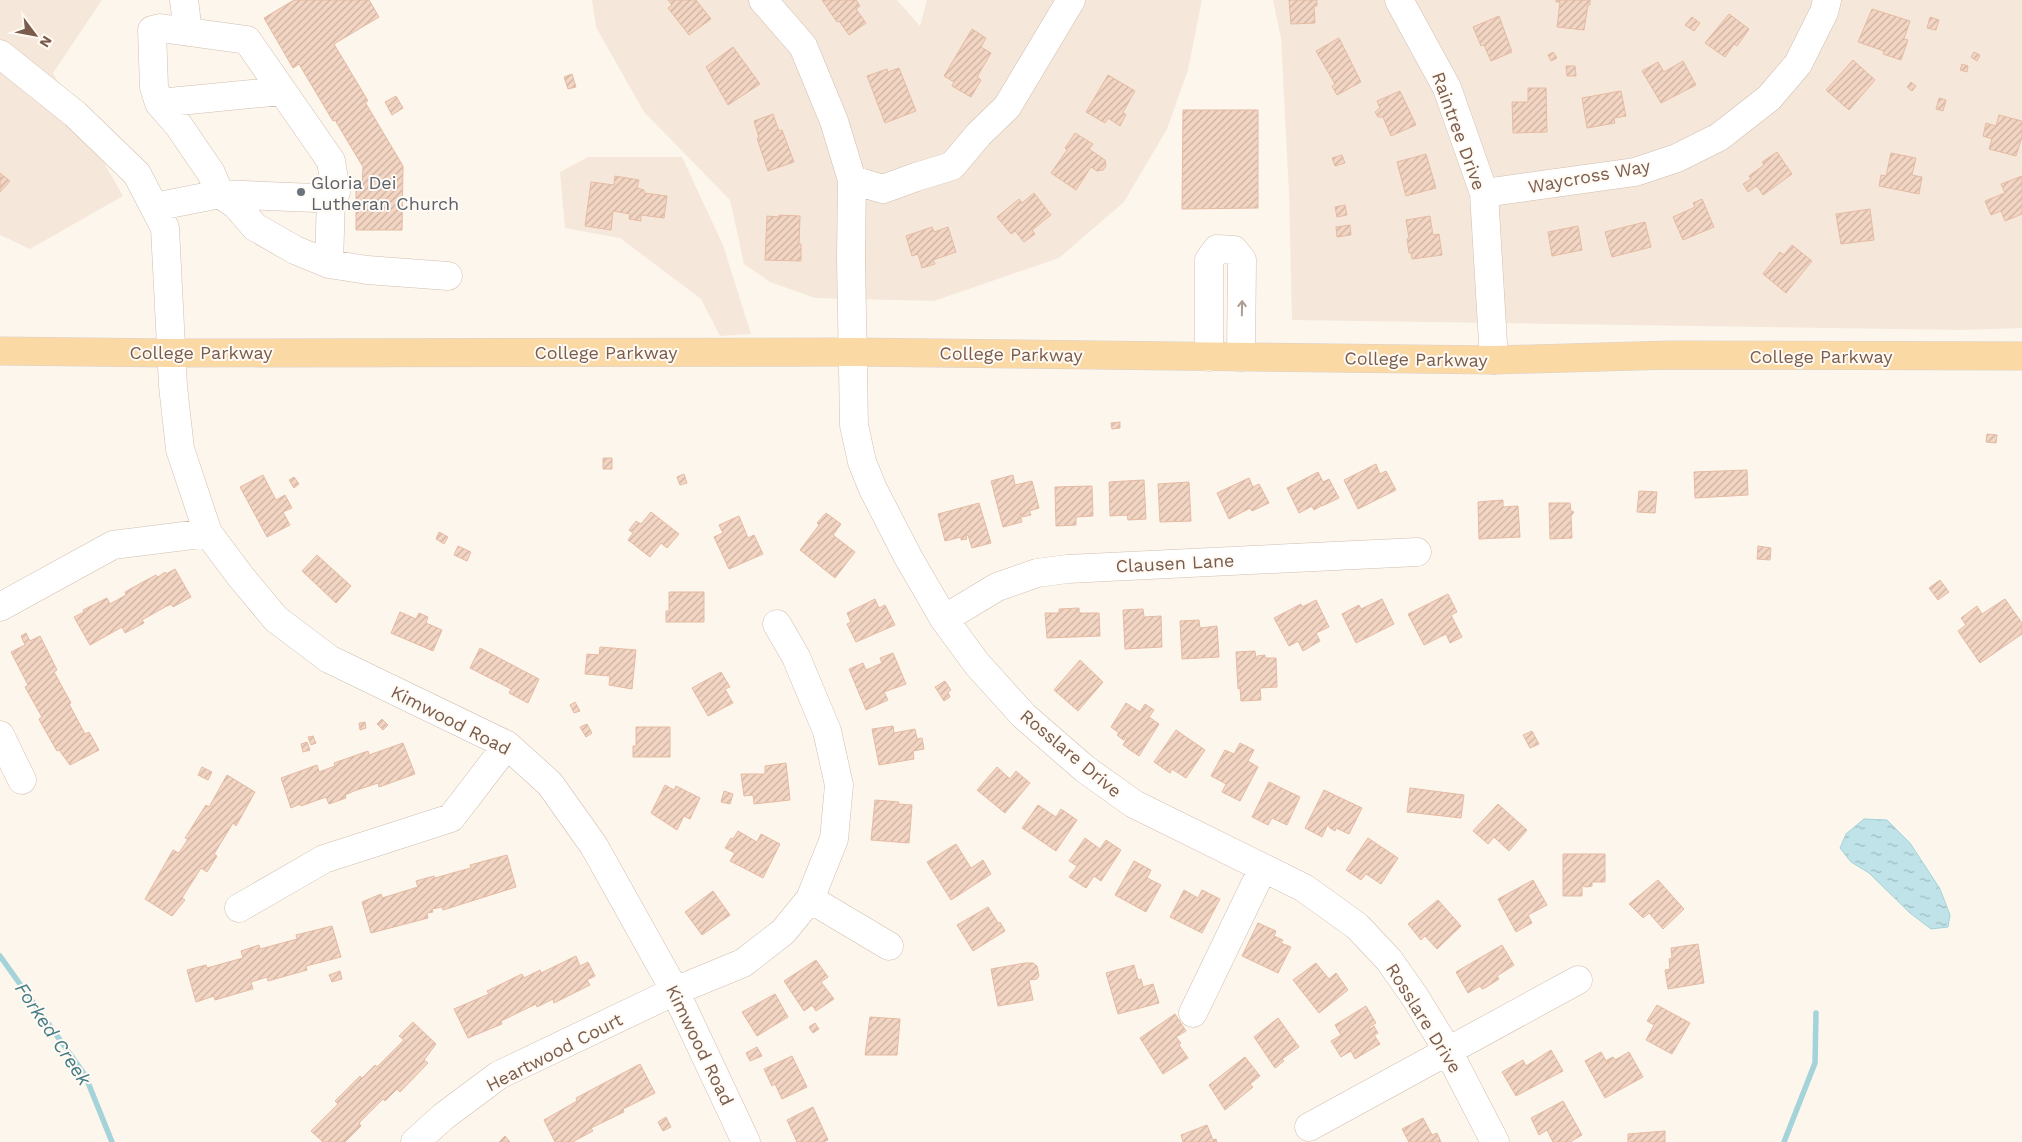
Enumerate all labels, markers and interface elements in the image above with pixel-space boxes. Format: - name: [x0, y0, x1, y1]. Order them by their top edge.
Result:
- north arrow: [10, 10, 60, 60]
- text: N: [36, 33, 56, 51]
- street label: Raintree Drive: [1428, 69, 1490, 193]
- street label: Waycross Way: [1526, 155, 1652, 197]
- place label: Gloria Dei Lutheran Church: [311, 172, 459, 214]
- marker: Gloria Dei Lutheran Church: [295, 186, 307, 198]
- one-way arrow: [1237, 301, 1247, 317]
- street label: College Parkway: [129, 342, 273, 363]
- street label: College Parkway: [534, 342, 678, 363]
- street label: College Parkway: [939, 342, 1083, 366]
- street label: College Parkway: [1749, 346, 1893, 367]
- street label: College Parkway: [1344, 347, 1488, 371]
- street label: Clausen Lane: [1115, 549, 1235, 577]
- street label: Kimwood Road: [388, 681, 514, 759]
- street label: Rosslare Drive: [1016, 705, 1126, 801]
- street label: Rosslare Drive: [1382, 959, 1466, 1077]
- water label: Forked Creek: [10, 978, 96, 1090]
- street label: Kimwood Road: [662, 981, 738, 1109]
- street label: Heartwood Court: [482, 1008, 626, 1095]

